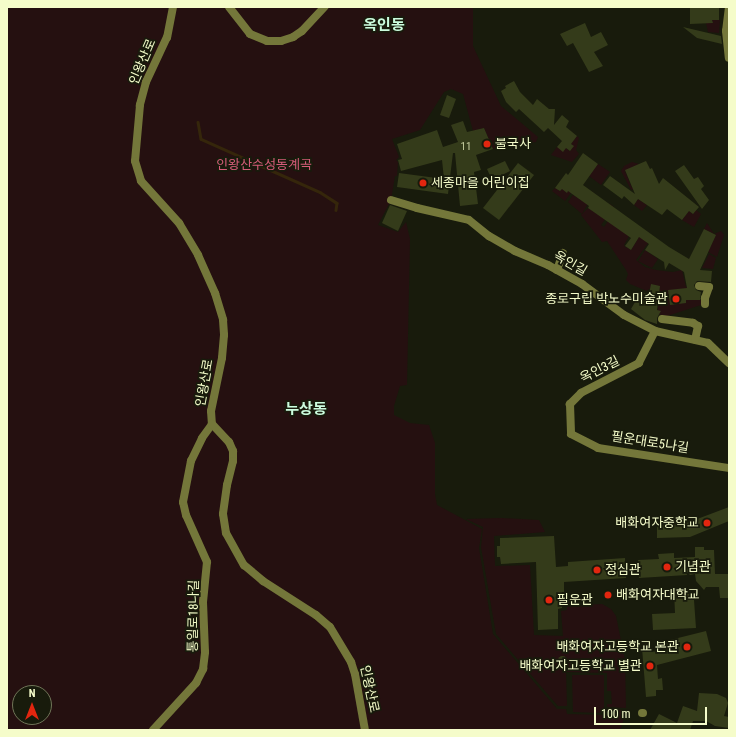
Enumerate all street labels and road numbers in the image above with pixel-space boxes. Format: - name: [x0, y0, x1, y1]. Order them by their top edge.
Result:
- street label: 인왕산로: [126, 37, 160, 87]
- street label: 옥인길: [551, 248, 589, 280]
- street label: 옥인3길: [578, 353, 622, 387]
- street label: 인왕산로: [193, 358, 217, 408]
- street label: 필운대로5나길: [610, 429, 690, 457]
- street label: 통일로18나길: [186, 580, 202, 652]
- street label: 인왕산로: [356, 664, 382, 714]

